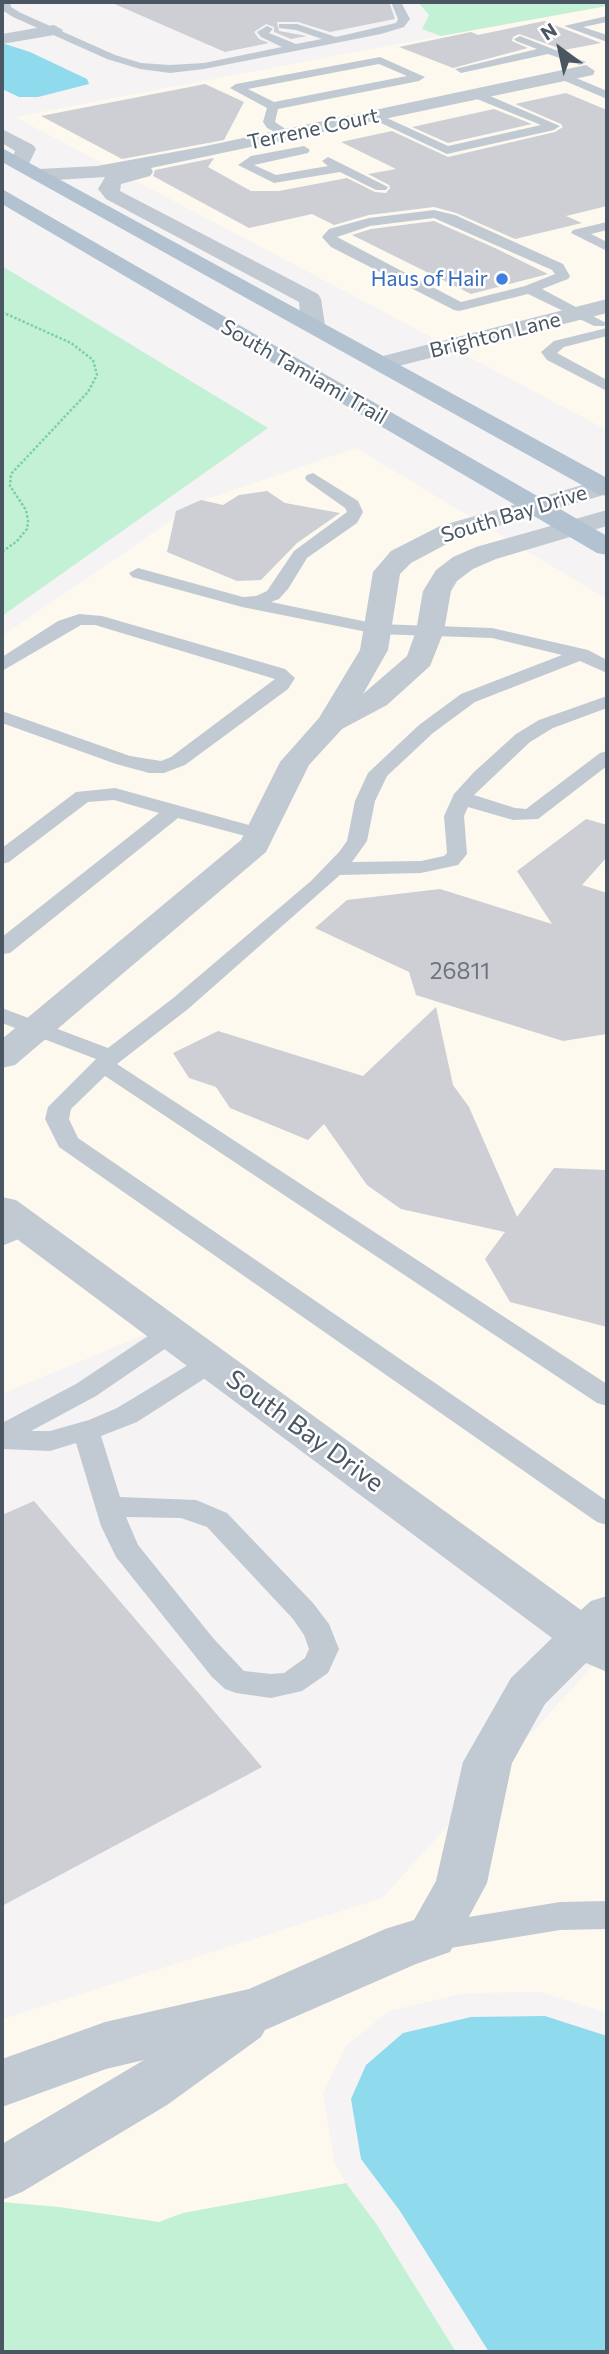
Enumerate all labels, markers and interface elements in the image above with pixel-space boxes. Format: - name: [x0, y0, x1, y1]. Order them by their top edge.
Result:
- north arrow: [525, 14, 595, 84]
- text: N: [536, 17, 561, 45]
- street label: Terrene Court: [245, 103, 381, 155]
- place label: Haus of Hair: [371, 266, 488, 292]
- marker: Haus of Hair: [494, 271, 510, 287]
- street label: Brighton Lane: [427, 307, 563, 363]
- street label: South Tamiami Trail: [216, 314, 392, 430]
- street label: South Bay Drive: [438, 480, 590, 548]
- house number: 26811: [430, 957, 490, 985]
- street label: South Bay Drive: [220, 1363, 390, 1499]

